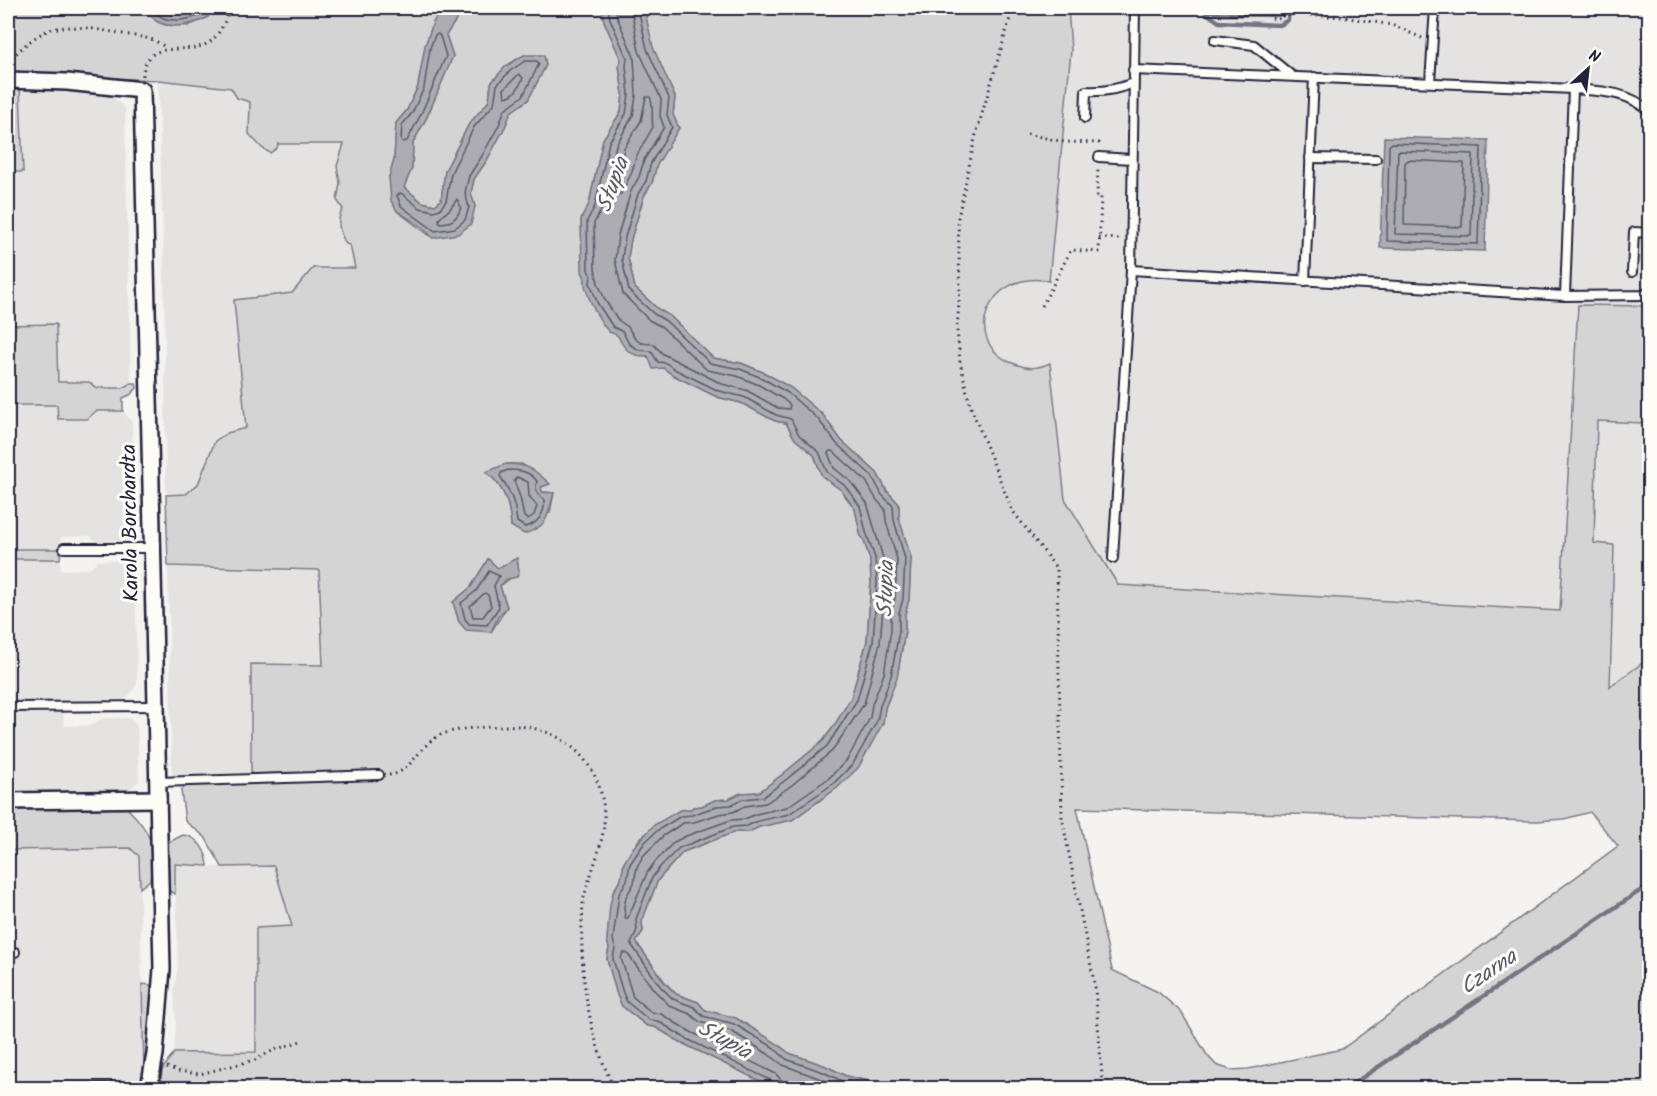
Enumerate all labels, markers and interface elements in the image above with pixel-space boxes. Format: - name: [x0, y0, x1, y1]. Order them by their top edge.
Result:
- north arrow: [1558, 39, 1618, 99]
- text: N: [1584, 44, 1604, 70]
- water label: Słupia: [588, 151, 641, 217]
- street label: Karola Borchardta: [113, 444, 149, 602]
- water label: Słupia: [869, 559, 906, 618]
- water label: Czarna: [1453, 940, 1526, 1005]
- water label: Słupia: [691, 1012, 759, 1071]

